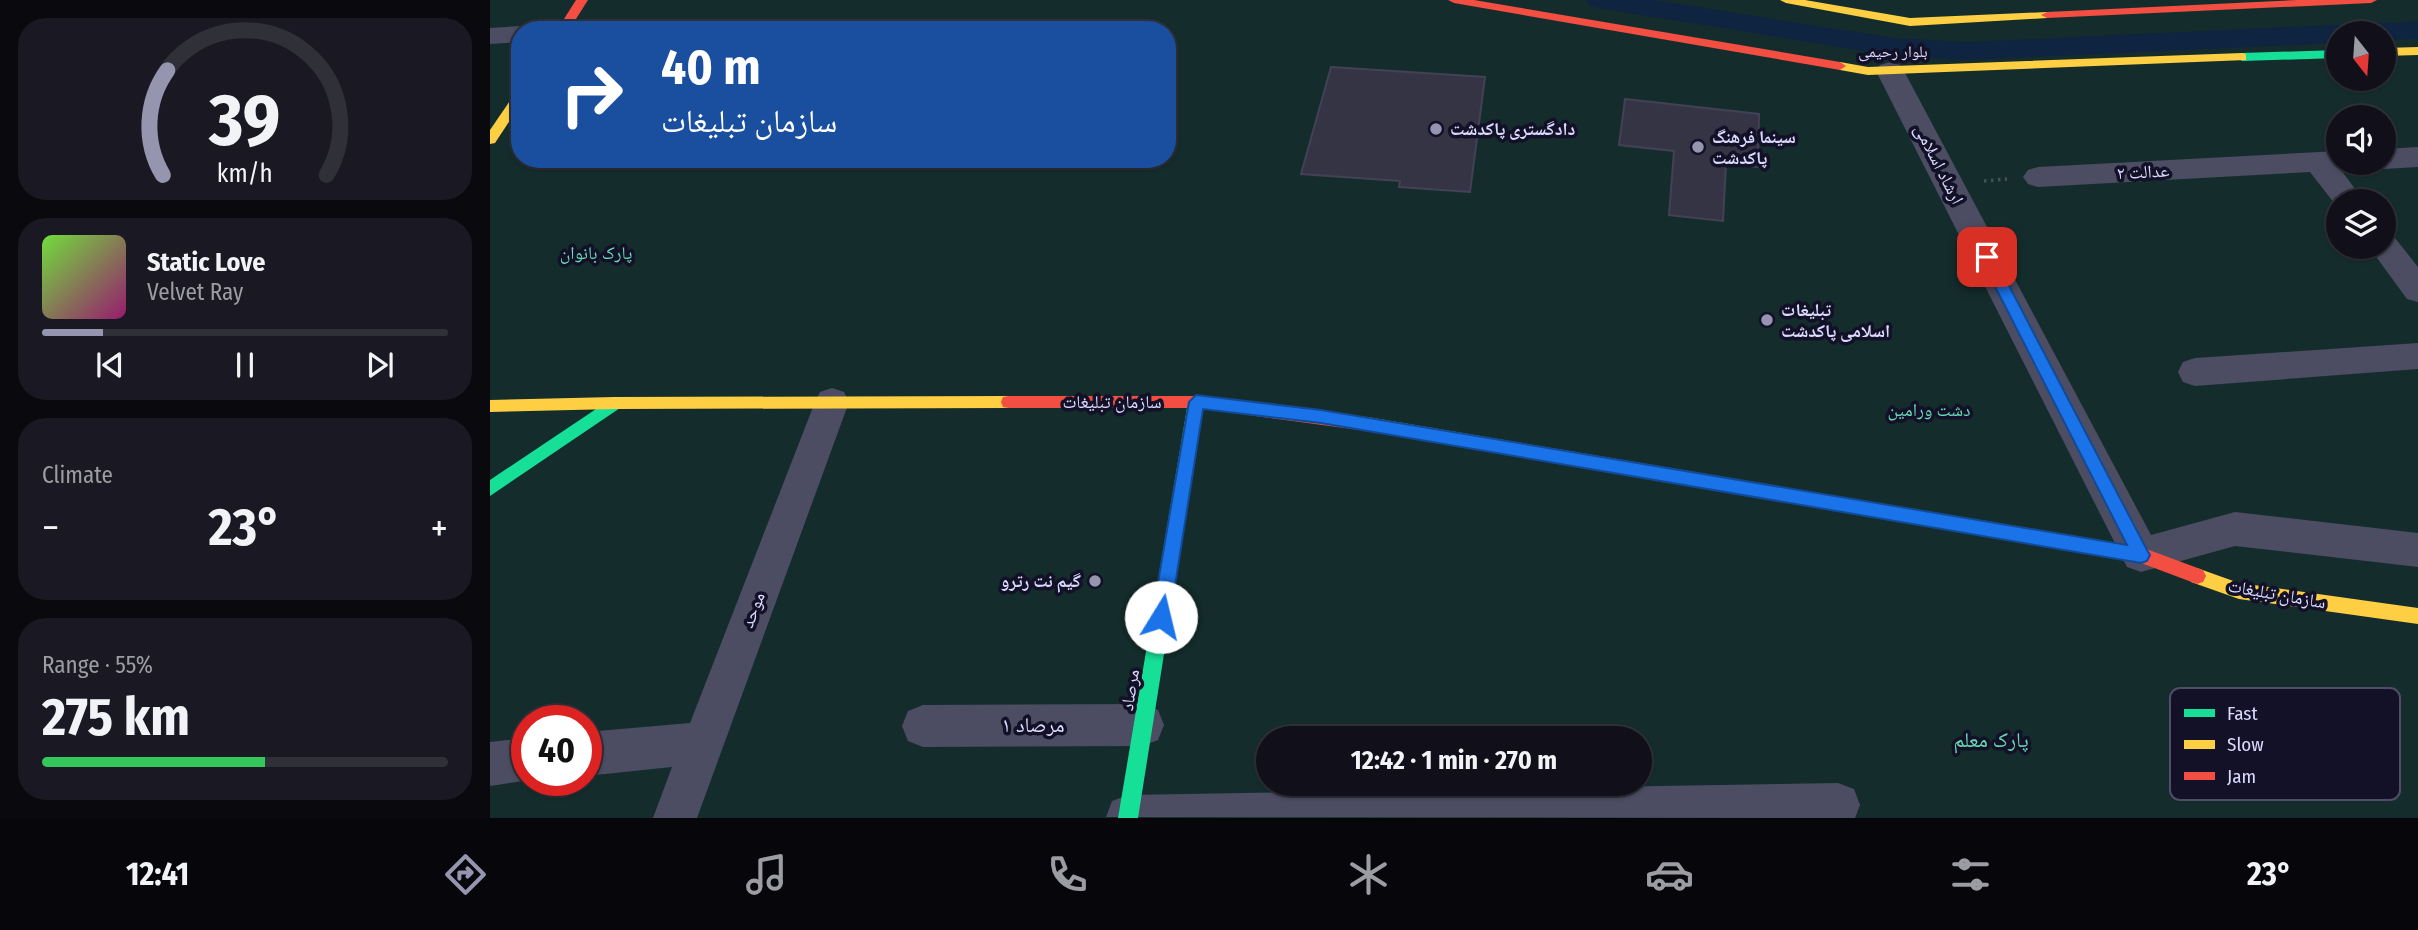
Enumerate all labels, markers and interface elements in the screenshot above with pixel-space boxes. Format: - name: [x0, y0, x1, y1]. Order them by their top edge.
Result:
- north arrow: [2326, 21, 2396, 91]
- map controls: [2326, 21, 2396, 259]
- text: 40 m: [661, 38, 761, 97]
- street label: بلوار رحیمی: [1858, 42, 1928, 62]
- icon: right: [546, 49, 637, 140]
- text: 39: [208, 77, 281, 164]
- text: سازمان تبلیغات: [661, 102, 837, 140]
- button: sound: [2326, 105, 2396, 175]
- place label: دادگستری پاکدشت: [1450, 118, 1576, 140]
- street label: ارشاد اسلامی: [1909, 120, 1969, 208]
- marker: دادگستری پاکدشت: [1428, 121, 1444, 137]
- place label: سینما فرهنگ پاکدشت: [1712, 126, 1796, 169]
- marker: سینما فرهنگ پاکدشت: [1690, 139, 1706, 155]
- text: km/h: [217, 159, 273, 189]
- street label: عدالت ۲: [2116, 160, 2170, 184]
- button: layers: [2326, 189, 2396, 259]
- pin: [1957, 227, 2017, 287]
- icon: arrive: [1968, 238, 2006, 276]
- park label: پارک بانوان: [560, 242, 632, 264]
- text: Static Love: [147, 247, 265, 278]
- text: Velvet Ray: [147, 278, 243, 306]
- place label: تبلیغات اسلامی پاکدشت: [1781, 299, 1890, 342]
- marker: تبلیغات اسلامی پاکدشت: [1759, 312, 1775, 328]
- icon: previous: [91, 346, 129, 384]
- icon: pause: [226, 346, 264, 384]
- icon: next: [361, 346, 399, 384]
- street label: سازمان تبلیغات: [1062, 391, 1162, 413]
- park label: دشت ورامین: [1887, 399, 1971, 421]
- text: Climate: [42, 461, 113, 489]
- text: 23°: [208, 496, 281, 559]
- text: −: [42, 505, 59, 551]
- text: +: [431, 505, 448, 551]
- place label: گیم نت رترو: [1000, 570, 1081, 593]
- marker: گیم نت رترو: [1087, 573, 1103, 589]
- street label: سازمان تبلیغات: [2226, 575, 2328, 613]
- position arrow: [1124, 580, 1198, 654]
- street label: موحد: [736, 589, 770, 631]
- text: Range · 55%: [42, 651, 153, 679]
- street label: مرصاد: [1116, 668, 1144, 712]
- text: 275 km: [42, 686, 190, 749]
- legend: [2170, 688, 2400, 800]
- text: Fast: [2227, 702, 2258, 725]
- speed limit sign: 40: [511, 705, 602, 796]
- street label: مرصاد ۱: [1002, 712, 1064, 738]
- park label: پارک معلم: [1953, 727, 2029, 754]
- text: Slow: [2227, 733, 2264, 756]
- text: 12:42 · 1 min · 270 m: [1351, 745, 1557, 776]
- text: Jam: [2227, 765, 2256, 788]
- icon: directions: [441, 850, 490, 899]
- icon: music: [742, 850, 791, 899]
- icon: phone: [1043, 850, 1092, 899]
- icon: climate: [1344, 850, 1393, 899]
- icon: car: [1645, 850, 1694, 899]
- icon: filters: [1946, 850, 1995, 899]
- text: 12:41: [126, 855, 189, 893]
- text: 23°: [2247, 855, 2292, 893]

